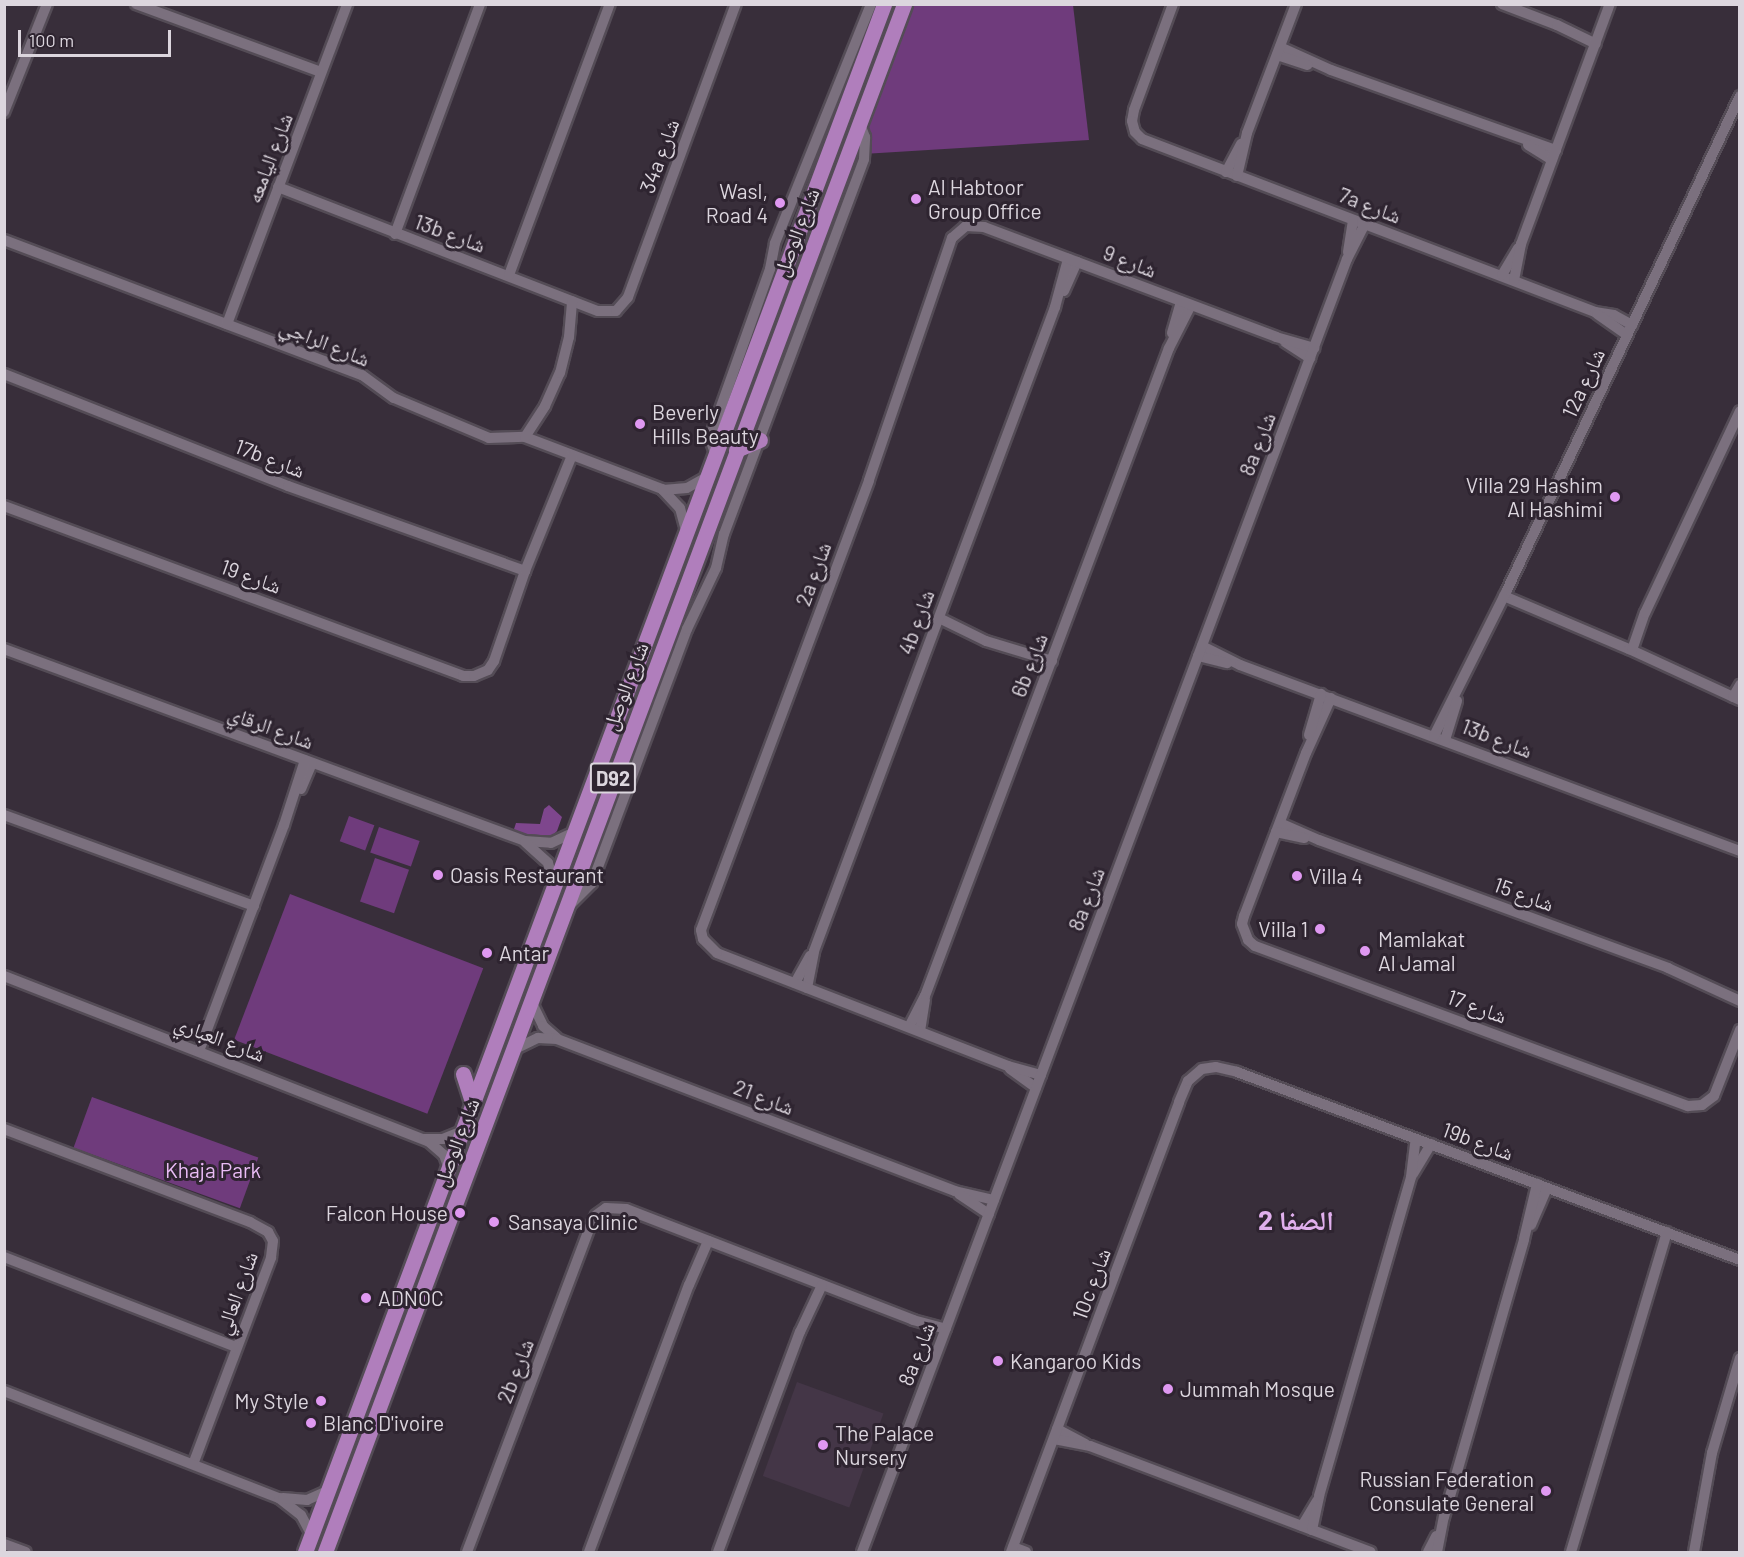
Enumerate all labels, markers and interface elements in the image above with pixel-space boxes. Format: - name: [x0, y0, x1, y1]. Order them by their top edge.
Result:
- scale bar: [21, 18, 174, 56]
- text: 100 m: [29, 29, 74, 51]
- street label: شارع اليامعه: [240, 110, 298, 206]
- street label: 34a شارع: [634, 115, 684, 197]
- place label: Al Habtoor Group Office: [928, 174, 1042, 224]
- place label: Wasl, Road 4: [706, 178, 768, 228]
- street label: 7a شارع: [1335, 182, 1405, 228]
- street label: شارع الوصل: [768, 184, 824, 280]
- marker: Al Habtoor Group Office: [909, 192, 923, 206]
- marker: Wasl, Road 4: [773, 196, 787, 210]
- street label: 13b شارع: [411, 209, 489, 257]
- street label: شارع 9: [1100, 239, 1160, 283]
- street label: شارع الراجي: [276, 313, 374, 371]
- street label: 12a شارع: [1556, 344, 1610, 422]
- place label: Beverly Hills Beauty: [652, 399, 759, 449]
- street label: 8a شارع: [1233, 409, 1281, 479]
- marker: Beverly Hills Beauty: [633, 417, 647, 431]
- street label: 17b شارع: [231, 433, 309, 483]
- place label: Villa 29 Hashim Al Hashimi: [1466, 472, 1603, 522]
- marker: Villa 29 Hashim Al Hashimi: [1608, 490, 1622, 504]
- street label: 2a شارع: [790, 539, 836, 609]
- street label: شارع 19: [217, 553, 285, 599]
- street label: 4b شارع: [893, 586, 939, 658]
- street label: 6b شارع: [1005, 629, 1053, 701]
- street label: شارع الوصل: [597, 638, 653, 734]
- street label: شارع الرقاي: [225, 700, 317, 754]
- street label: 13b شارع: [1458, 713, 1536, 763]
- road number: D92: [589, 761, 637, 795]
- place label: Oasis Restaurant: [450, 862, 604, 888]
- place label: Villa 4: [1309, 863, 1363, 889]
- street label: 8a شارع: [1062, 864, 1110, 934]
- marker: Oasis Restaurant: [431, 868, 445, 882]
- marker: Villa 4: [1290, 869, 1304, 883]
- street label: شارع 15: [1490, 872, 1558, 916]
- place label: Villa 1: [1258, 916, 1308, 942]
- marker: Villa 1: [1313, 922, 1327, 936]
- place label: Mamlakat Al Jamal: [1378, 926, 1465, 976]
- place label: Antar: [499, 940, 549, 966]
- marker: Mamlakat Al Jamal: [1356, 942, 1374, 960]
- marker: Antar: [480, 946, 494, 960]
- street label: شارع 17: [1444, 984, 1510, 1028]
- street label: شارع العباري: [171, 1009, 269, 1067]
- street label: شارع 21: [730, 1074, 798, 1120]
- street label: شارع الوصل: [428, 1094, 484, 1190]
- street label: 19b شارع: [1439, 1117, 1517, 1165]
- park label: Khaja Park: [165, 1157, 261, 1183]
- place label: Falcon House: [326, 1200, 448, 1226]
- district label: الصفا 2: [1258, 1204, 1334, 1236]
- marker: Falcon House: [453, 1206, 467, 1220]
- place label: Sansaya Clinic: [508, 1209, 638, 1235]
- marker: Sansaya Clinic: [485, 1213, 503, 1231]
- street label: 10c شارع: [1066, 1245, 1116, 1323]
- street label: شارع العالي: [209, 1248, 263, 1338]
- place label: ADNOC: [378, 1285, 444, 1311]
- marker: ADNOC: [359, 1291, 373, 1305]
- street label: 8a شارع: [892, 1319, 940, 1389]
- street label: 2b شارع: [491, 1335, 539, 1407]
- place label: Kangaroo Kids: [1010, 1348, 1141, 1374]
- marker: Kangaroo Kids: [991, 1354, 1005, 1368]
- place label: Jummah Mosque: [1180, 1376, 1335, 1402]
- marker: Jummah Mosque: [1161, 1382, 1175, 1396]
- place label: My Style: [234, 1388, 309, 1414]
- marker: My Style: [314, 1394, 328, 1408]
- place label: Blanc D'ivoire: [323, 1410, 444, 1436]
- marker: Blanc D'ivoire: [304, 1416, 318, 1430]
- place label: The Palace Nursery: [835, 1420, 934, 1470]
- marker: The Palace Nursery: [816, 1438, 830, 1452]
- place label: Russian Federation Consulate General: [1359, 1466, 1534, 1516]
- marker: Russian Federation Consulate General: [1539, 1484, 1553, 1498]

